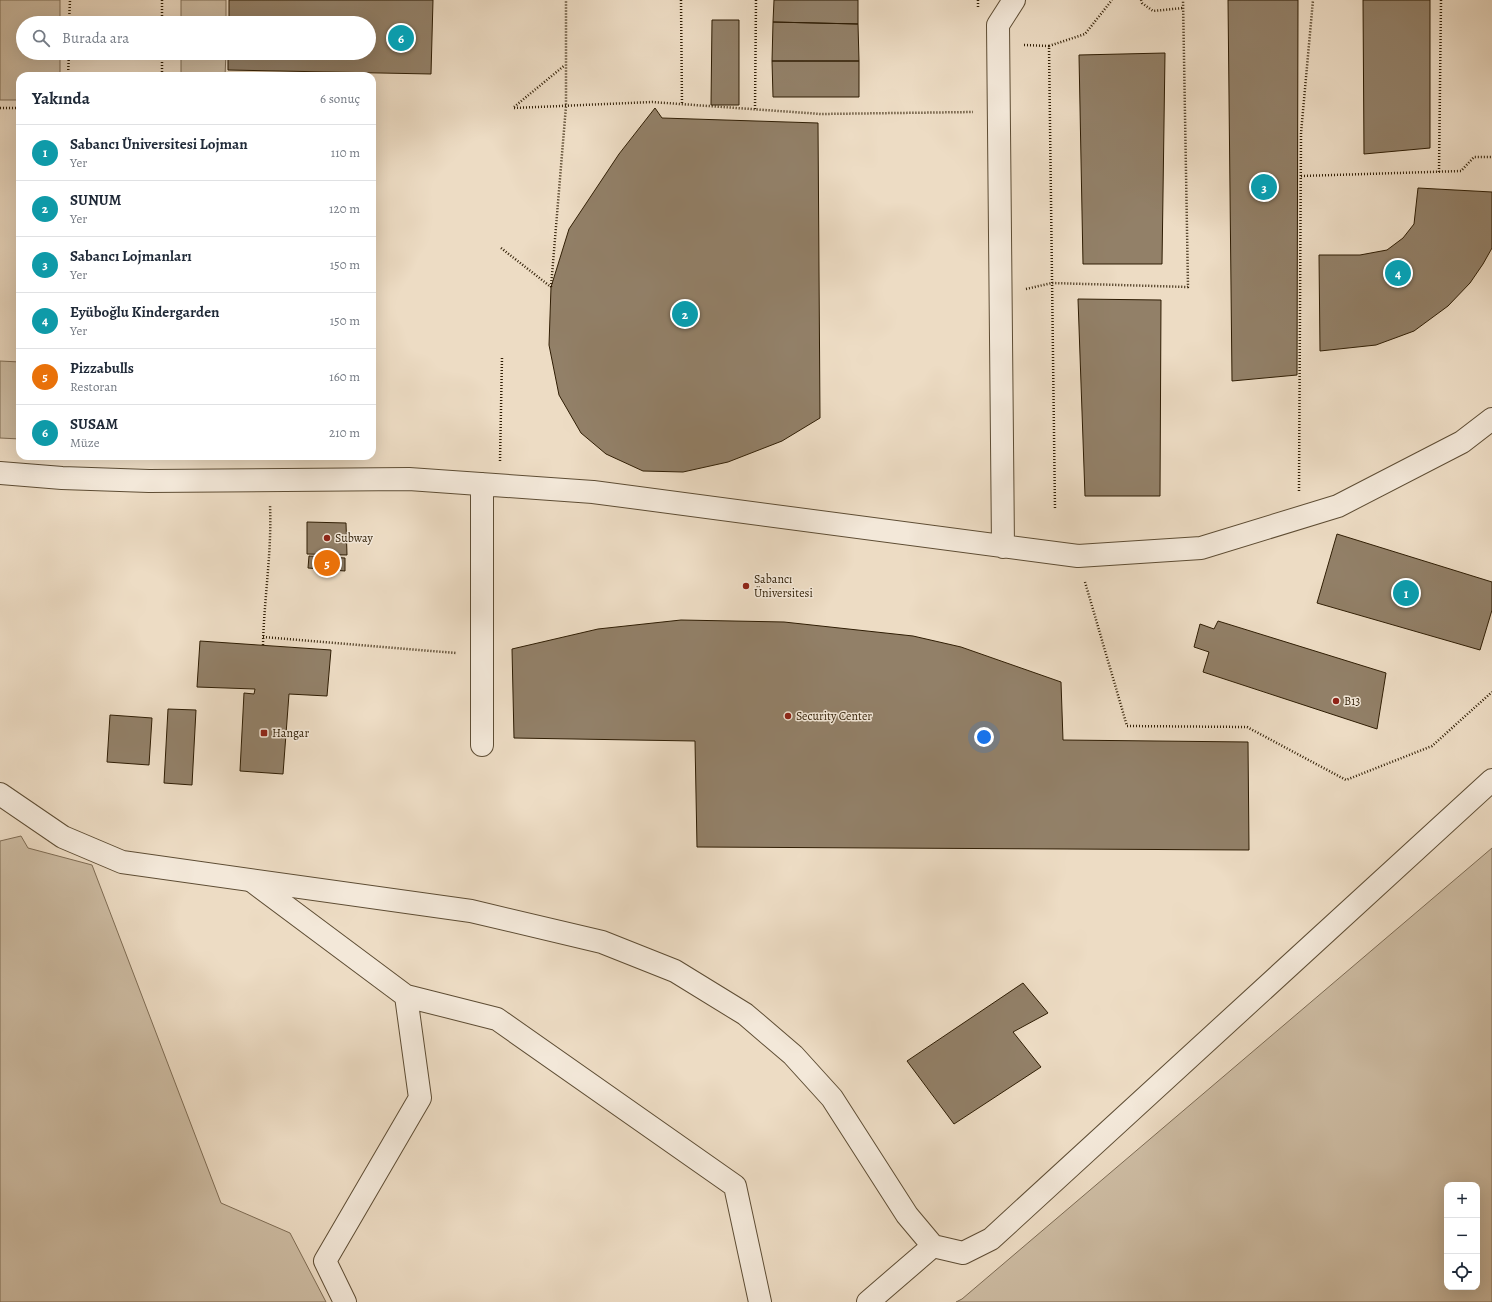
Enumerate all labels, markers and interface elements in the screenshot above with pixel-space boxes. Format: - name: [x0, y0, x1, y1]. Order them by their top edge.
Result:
- search box: [16, 16, 376, 60]
- pin: 6: [388, 23, 414, 53]
- icon: search: [30, 27, 52, 49]
- text: Burada ara: [62, 28, 129, 48]
- text: Yakında: [32, 87, 90, 110]
- text: 6 sonuç: [320, 90, 360, 107]
- text: Sabancı Üniversitesi Lojman: [70, 134, 248, 154]
- text: 1: [43, 144, 47, 161]
- text: 110 m: [331, 144, 360, 161]
- text: Yer: [70, 154, 87, 171]
- pin: 3: [1251, 172, 1277, 202]
- text: SUNUM: [70, 190, 121, 210]
- text: 2: [42, 200, 48, 217]
- text: 120 m: [329, 200, 360, 217]
- text: Yer: [70, 210, 87, 227]
- text: Sabancı Lojmanları: [70, 246, 192, 266]
- text: 3: [42, 256, 48, 273]
- text: 150 m: [330, 256, 360, 273]
- pin: 4: [1385, 258, 1411, 288]
- text: Yer: [70, 266, 87, 283]
- pin: 2: [672, 299, 698, 329]
- text: Eyüboğlu Kindergarden: [70, 302, 220, 322]
- text: 4: [42, 312, 48, 329]
- text: 150 m: [330, 312, 360, 329]
- text: Yer: [70, 322, 87, 339]
- text: Pizzabulls: [70, 358, 134, 378]
- text: 5: [42, 368, 48, 385]
- text: 160 m: [329, 368, 360, 385]
- text: Restoran: [70, 378, 117, 395]
- text: SUSAM: [70, 414, 118, 434]
- text: 6: [42, 424, 48, 441]
- text: 210 m: [329, 424, 360, 441]
- text: Müze: [70, 434, 100, 451]
- place label: Subway: [335, 530, 373, 546]
- marker: Subway: [322, 533, 332, 543]
- pin: 5: [314, 548, 340, 578]
- place label: Sabancı Üniversitesi: [754, 571, 813, 601]
- pin: 1: [1393, 578, 1419, 608]
- marker: Sabancı Üniversitesi: [741, 581, 751, 591]
- place label: B13: [1344, 693, 1360, 709]
- marker: B13: [1331, 696, 1341, 706]
- place label: Security Center: [796, 708, 872, 724]
- marker: Security Center: [783, 711, 793, 721]
- place label: Hangar: [272, 725, 309, 741]
- your location: [974, 727, 994, 747]
- marker: Hangar: [259, 728, 269, 738]
- map controls: [1444, 1182, 1480, 1290]
- button: +: [1444, 1182, 1480, 1218]
- button: −: [1444, 1218, 1480, 1254]
- button: locate: [1444, 1254, 1480, 1290]

